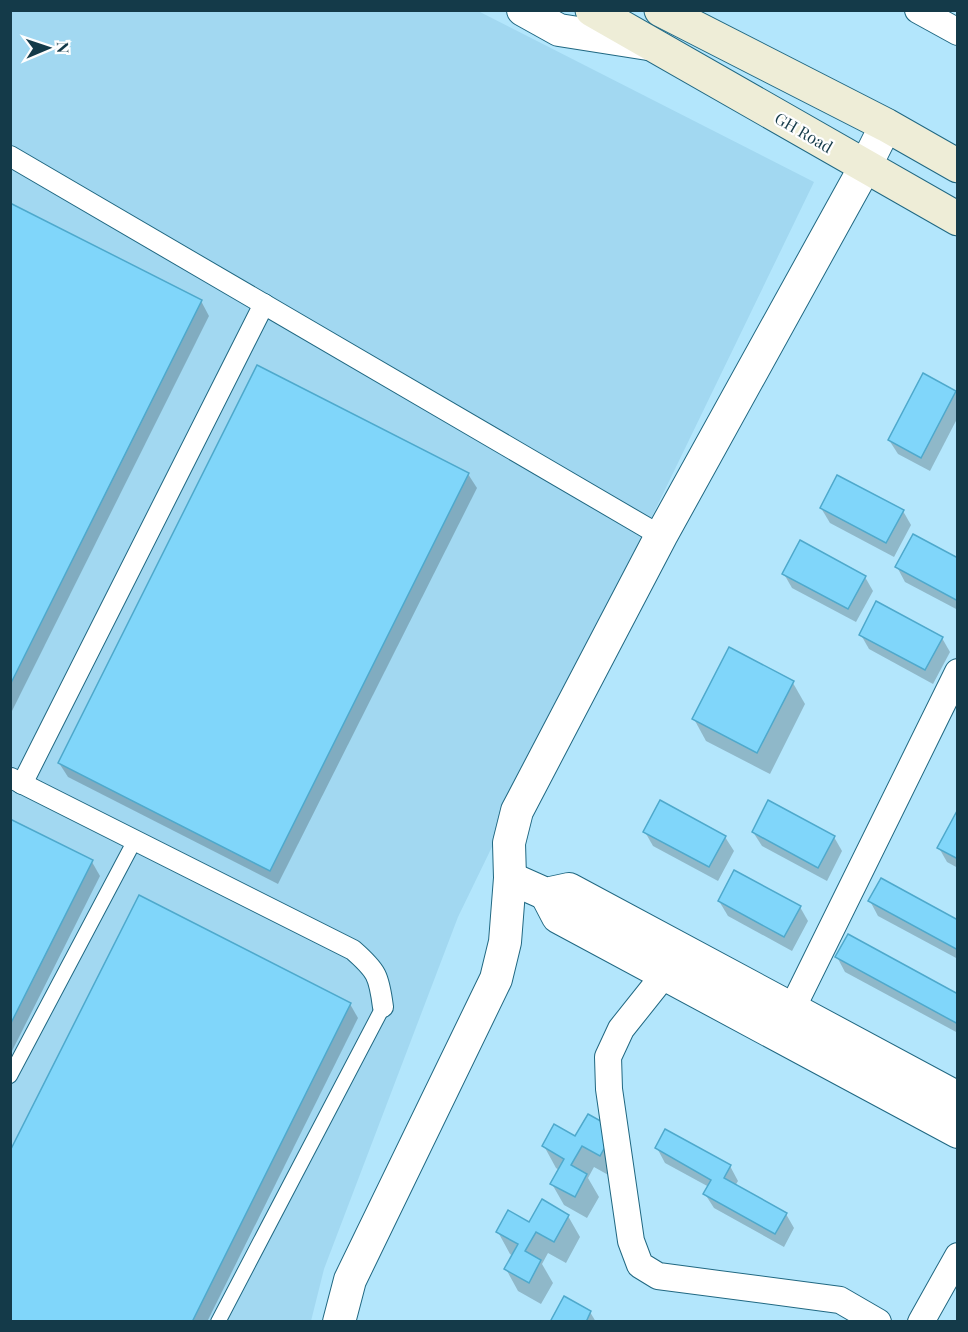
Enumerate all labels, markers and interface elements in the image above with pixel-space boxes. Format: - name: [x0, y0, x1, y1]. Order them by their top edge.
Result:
- north arrow: [18, 18, 78, 78]
- text: N: [53, 41, 74, 54]
- street label: GH Road: [771, 107, 837, 157]

